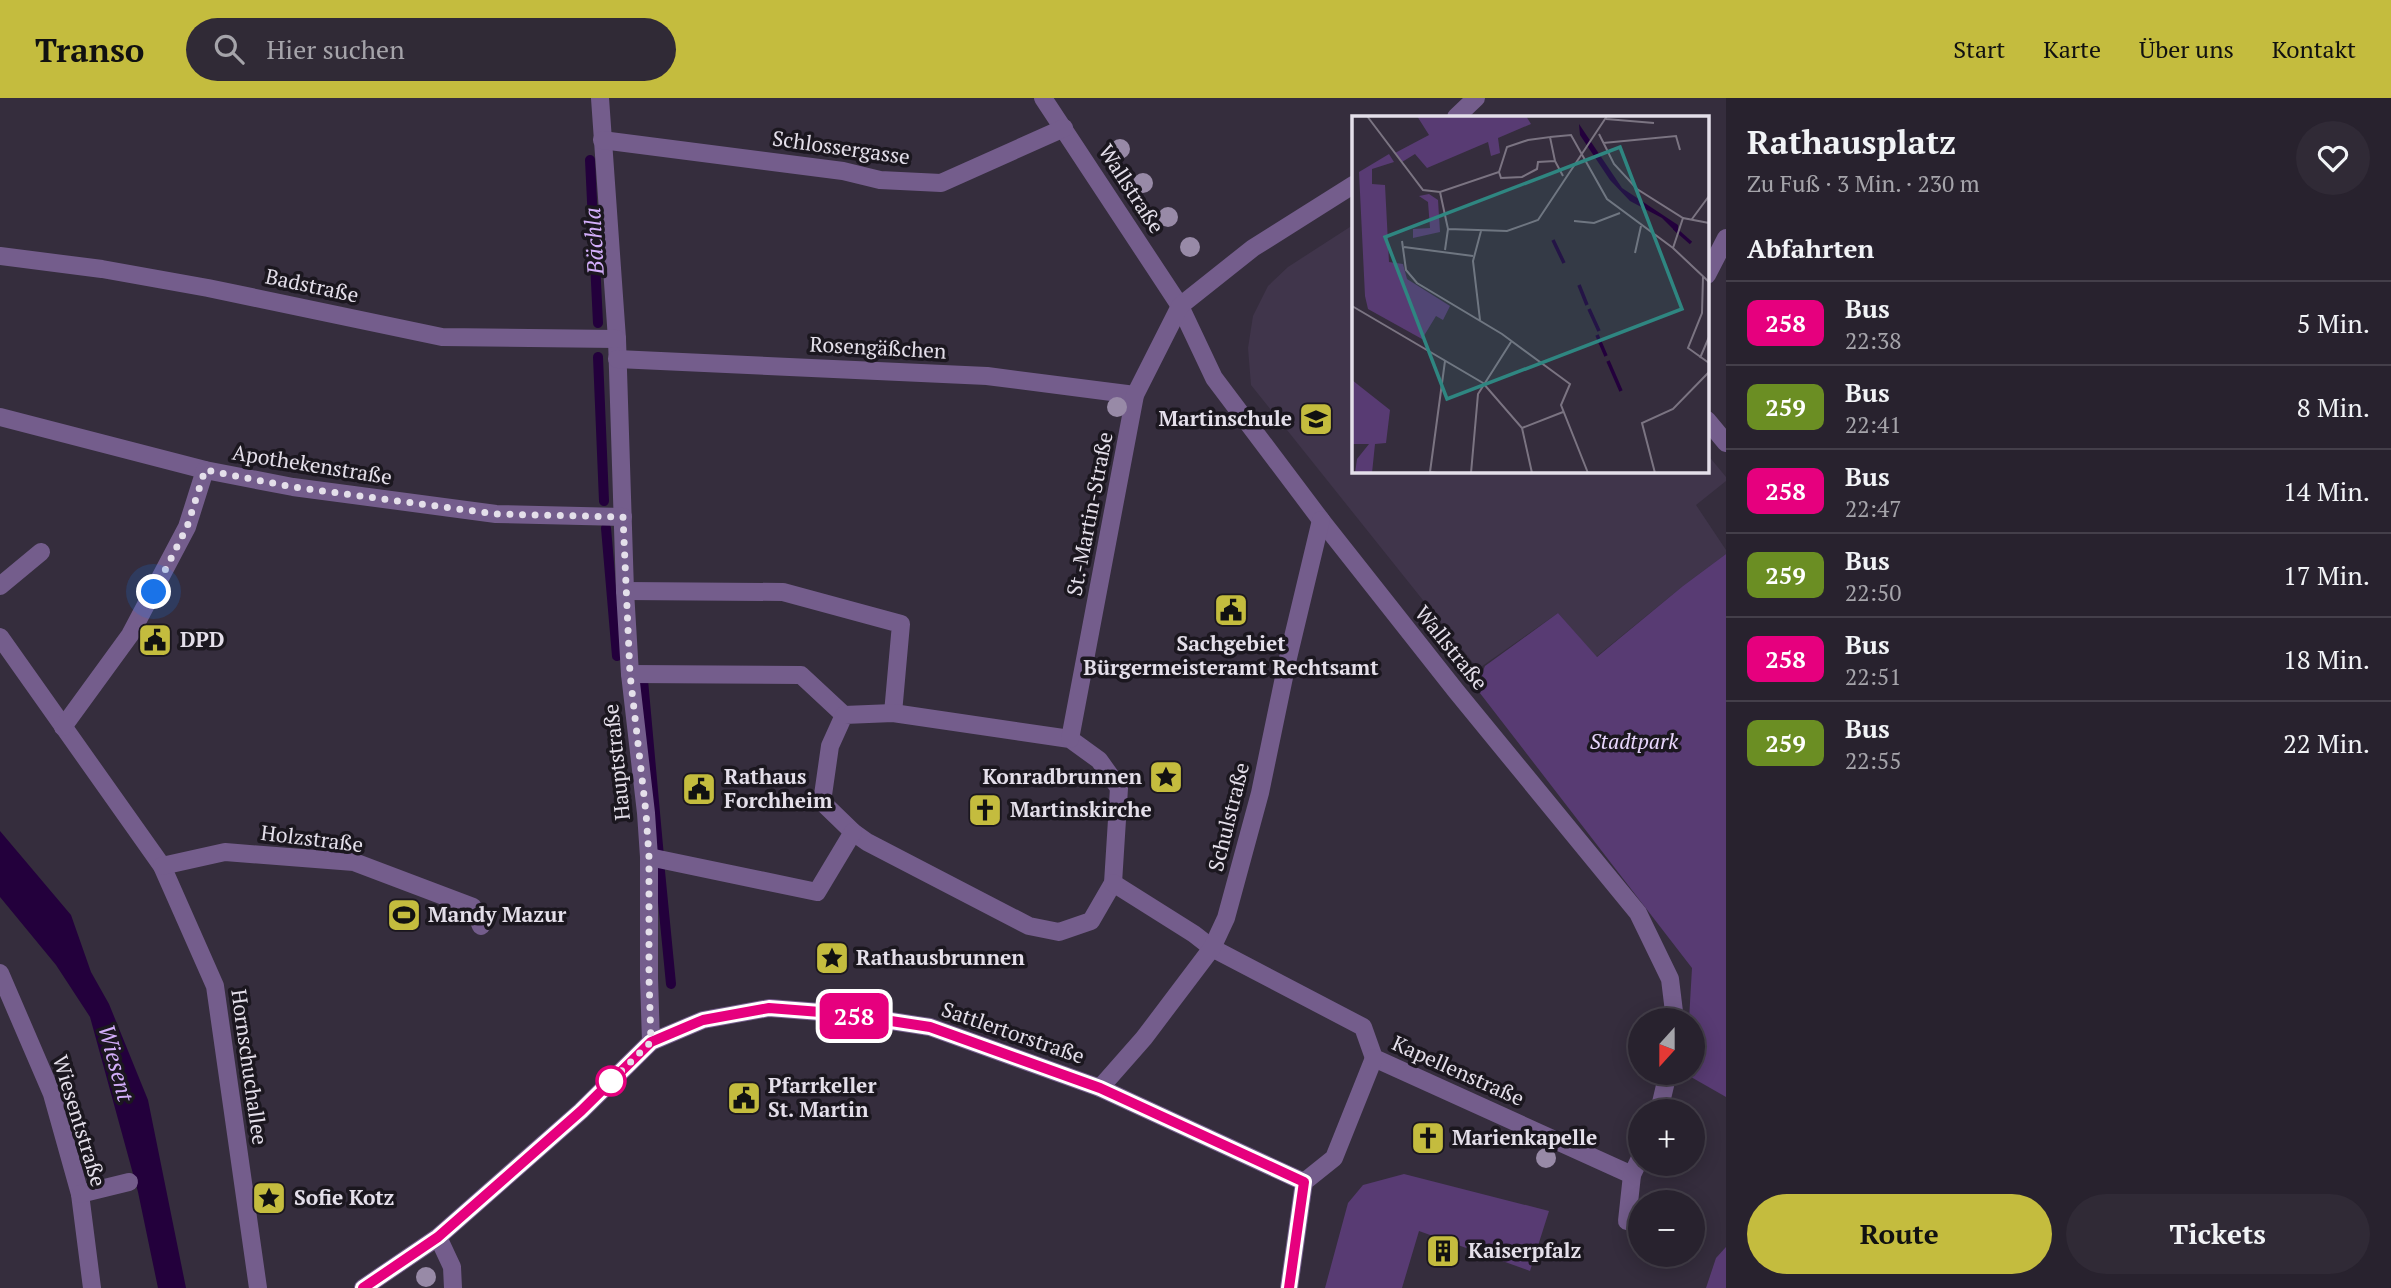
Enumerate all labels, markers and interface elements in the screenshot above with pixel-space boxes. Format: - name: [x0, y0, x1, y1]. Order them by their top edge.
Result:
- search box: [186, 18, 676, 81]
- text: Transo: [35, 28, 144, 71]
- icon: search: [210, 30, 248, 68]
- text: Hier suchen: [266, 32, 405, 66]
- text: Start: [1953, 33, 2005, 65]
- text: Karte: [2043, 33, 2101, 65]
- text: Über uns: [2139, 33, 2234, 65]
- text: Kontakt: [2272, 33, 2356, 65]
- inset map: [1352, 116, 1708, 472]
- text: Rathausplatz: [1747, 120, 1956, 163]
- button: heart: [2296, 121, 2370, 195]
- street label: Schlossergasse: [771, 124, 912, 171]
- street label: Wallstraße: [1093, 138, 1171, 238]
- text: Zu Fuß · 3 Min. · 230 m: [1747, 168, 1980, 199]
- water label: Bächla: [576, 207, 611, 276]
- text: Abfahrten: [1747, 231, 1874, 265]
- street label: Badstraße: [263, 261, 361, 309]
- text: Bus: [1845, 291, 1890, 325]
- text: 5 Min.: [2297, 306, 2370, 340]
- text: 258: [1765, 307, 1806, 339]
- text: 22:38: [1845, 325, 1902, 356]
- street label: Rosengäßchen: [809, 329, 948, 365]
- text: Bus: [1845, 375, 1890, 409]
- text: 8 Min.: [2297, 390, 2370, 424]
- text: 259: [1765, 391, 1806, 423]
- school or university icon: Martinschule: [1297, 400, 1335, 438]
- place label: Martinschule: [1158, 404, 1292, 432]
- text: 22:41: [1845, 409, 1902, 440]
- street label: St.-Martin-Straße: [1059, 429, 1119, 598]
- street label: Apothekenstraße: [230, 438, 394, 490]
- text: Bus: [1845, 459, 1890, 493]
- text: 14 Min.: [2283, 474, 2370, 508]
- text: 258: [1765, 475, 1806, 507]
- text: 22:47: [1845, 493, 1902, 524]
- text: Bus: [1845, 543, 1890, 577]
- text: 17 Min.: [2283, 558, 2370, 592]
- text: 259: [1765, 559, 1806, 591]
- your location: [136, 574, 171, 609]
- text: 22:50: [1845, 577, 1902, 608]
- public building icon: Sachgebiet Bürgermeisteramt Rechtsamt: [1212, 591, 1250, 629]
- street label: Wallstraße: [1409, 599, 1494, 695]
- public building icon: DPD: [136, 621, 174, 659]
- place label: DPD: [180, 625, 224, 653]
- text: Bus: [1845, 627, 1890, 661]
- place label: Sachgebiet Bürgermeisteramt Rechtsamt: [1083, 629, 1379, 681]
- text: 18 Min.: [2283, 642, 2370, 676]
- text: 258: [1765, 643, 1806, 675]
- text: 22:51: [1845, 661, 1902, 692]
- street label: Hauptstraße: [596, 703, 636, 822]
- text: Bus: [1845, 711, 1890, 745]
- text: 22 Min.: [2283, 726, 2370, 760]
- park label: Stadtpark: [1590, 727, 1679, 755]
- text: 259: [1765, 727, 1806, 759]
- text: 22:55: [1845, 745, 1902, 776]
- place icon: Konradbrunnen: [1147, 758, 1185, 796]
- street label: Schulstraße: [1201, 759, 1255, 874]
- place label: Rathaus Forchheim: [724, 762, 833, 814]
- place label: Konradbrunnen: [982, 762, 1142, 790]
- public building icon: Rathaus Forchheim: [680, 770, 718, 808]
- church icon: Martinskirche: [966, 791, 1004, 829]
- place label: Martinskirche: [1010, 795, 1152, 823]
- street label: Holzstraße: [259, 818, 365, 858]
- sports icon: Mandy Mazur: [385, 896, 423, 934]
- place label: Mandy Mazur: [428, 900, 566, 928]
- place icon: Rathausbrunnen: [813, 939, 851, 977]
- place label: Rathausbrunnen: [856, 943, 1025, 971]
- street label: Hornschuchallee: [225, 987, 275, 1147]
- line badge: 258: [814, 993, 894, 1039]
- street label: Sattlertorstraße: [938, 995, 1088, 1070]
- text: 258: [834, 1000, 874, 1032]
- north arrow: [1628, 1008, 1704, 1085]
- map controls: [1628, 1008, 1705, 1267]
- water label: Wiesent: [91, 1021, 142, 1106]
- street label: Kapellenstraße: [1388, 1028, 1529, 1112]
- street label: Wiesentstraße: [47, 1052, 113, 1190]
- unlabelled marker: [596, 1066, 626, 1096]
- place label: Pfarrkeller St. Martin: [768, 1071, 876, 1123]
- public building icon: Pfarrkeller St. Martin: [725, 1079, 763, 1117]
- button: +: [1628, 1099, 1705, 1176]
- church icon: Marienkapelle: [1409, 1119, 1447, 1157]
- place label: Marienkapelle: [1452, 1123, 1597, 1151]
- place icon: Sofie Kotz: [250, 1179, 288, 1217]
- place label: Sofie Kotz: [294, 1183, 395, 1211]
- button: −: [1628, 1190, 1705, 1267]
- button: Route: [1747, 1194, 2052, 1274]
- button: Tickets: [2066, 1194, 2370, 1274]
- building icon: Kaiserpfalz: [1424, 1232, 1462, 1270]
- place label: Kaiserpfalz: [1468, 1236, 1582, 1264]

